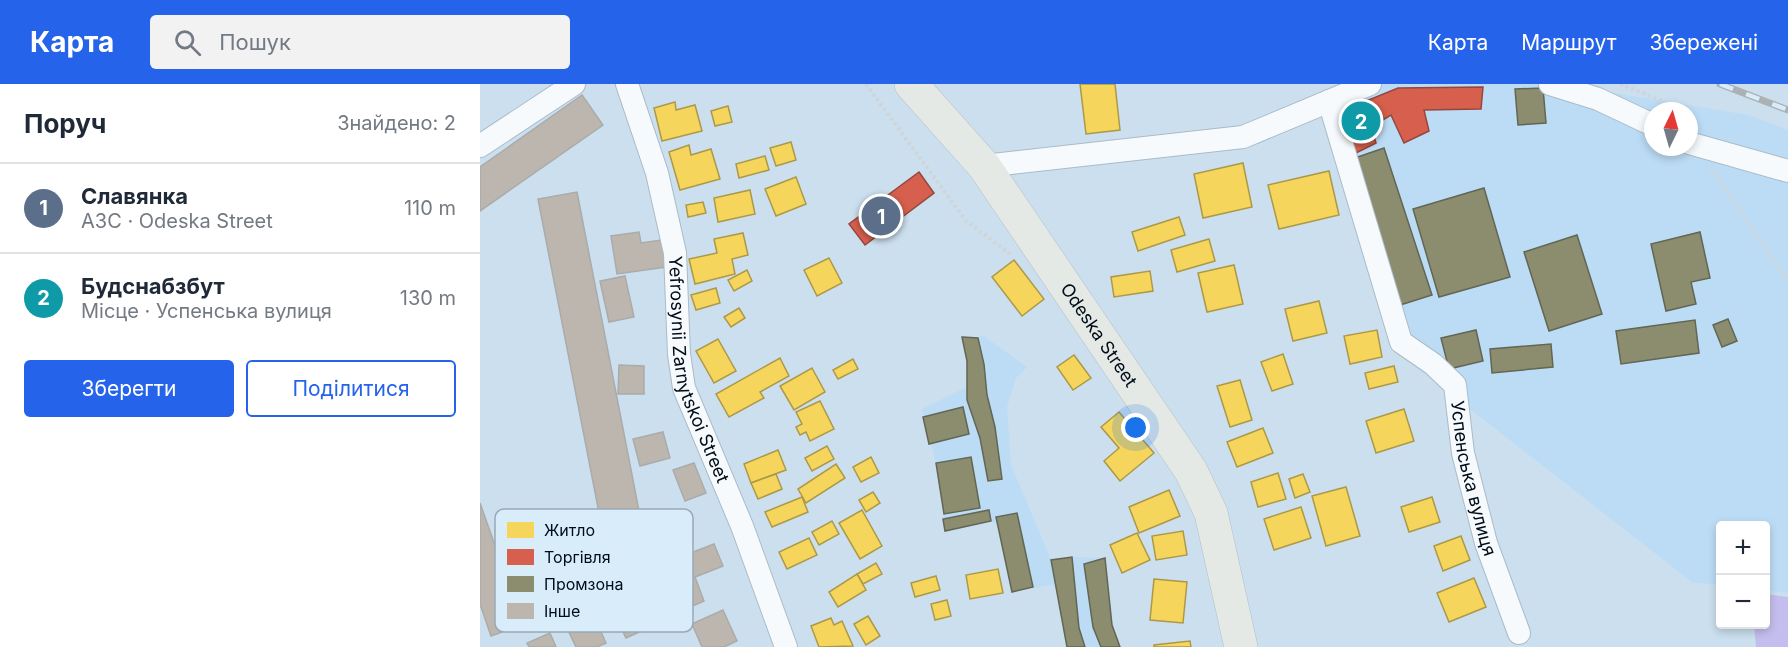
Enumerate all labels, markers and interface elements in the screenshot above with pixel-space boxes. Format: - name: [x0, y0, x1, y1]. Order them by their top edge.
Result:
- search box: [150, 15, 570, 69]
- text: Карта: [30, 25, 114, 59]
- icon: search: [171, 26, 204, 59]
- text: Пошук: [219, 29, 291, 55]
- text: Карта: [1428, 30, 1488, 55]
- text: Маршрут: [1521, 30, 1616, 55]
- text: Збережені: [1649, 30, 1758, 55]
- pin: 2: [1342, 99, 1380, 144]
- north arrow: [1644, 102, 1698, 156]
- text: Поруч: [24, 108, 106, 139]
- text: Знайдено: 2: [337, 111, 456, 135]
- text: Славянка: [81, 183, 188, 209]
- pin: 1: [862, 194, 900, 238]
- text: 1: [39, 196, 48, 220]
- text: 110 m: [404, 196, 456, 220]
- text: АЗС · Odeska Street: [81, 209, 273, 233]
- street label: Yefrosynii Zarnytskoi Street: [665, 255, 734, 486]
- text: Будснабзбут: [81, 273, 225, 299]
- street label: Odeska Street: [1057, 279, 1142, 391]
- text: 2: [37, 286, 50, 310]
- text: 130 m: [400, 286, 456, 310]
- text: Місце · Успенська вулиця: [81, 299, 332, 323]
- button: Зберегти: [24, 360, 234, 417]
- button: Поділитися: [246, 360, 456, 417]
- street label: Успенська вулиця: [1447, 400, 1501, 559]
- your location: [1121, 413, 1150, 442]
- legend: [495, 509, 693, 632]
- text: Житло: [544, 520, 595, 540]
- map controls: [1716, 521, 1770, 629]
- button: +: [1716, 521, 1770, 575]
- text: Торгівля: [544, 547, 611, 567]
- text: Промзона: [544, 574, 624, 594]
- button: −: [1716, 575, 1770, 629]
- text: Інше: [544, 601, 580, 621]

